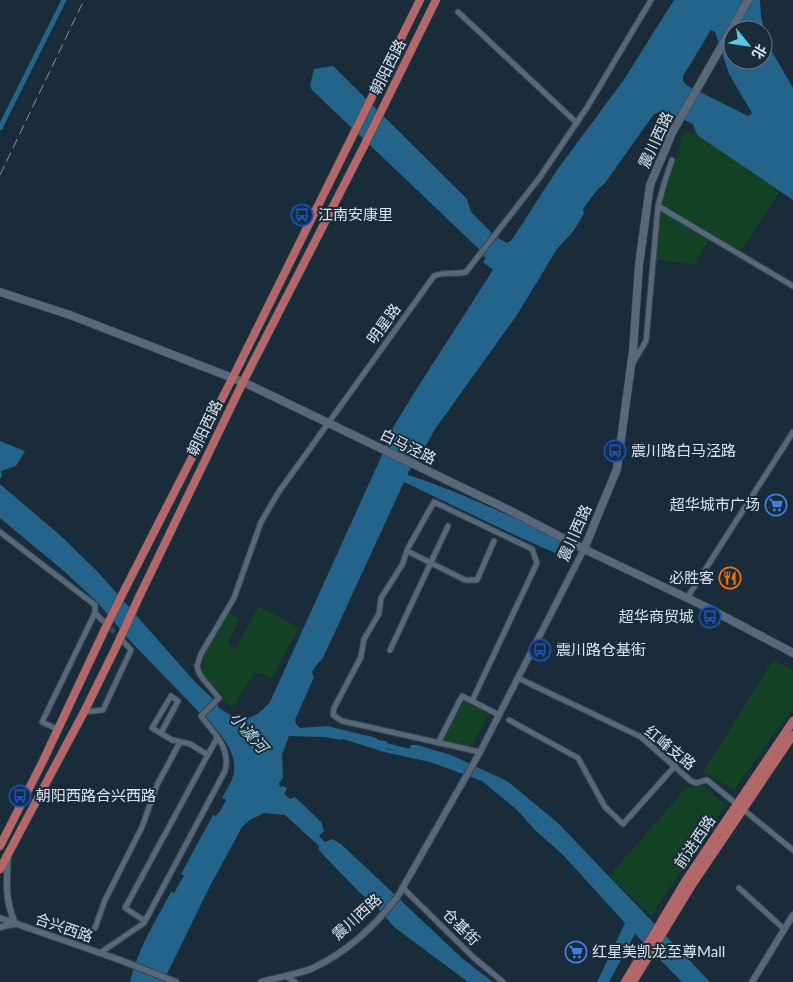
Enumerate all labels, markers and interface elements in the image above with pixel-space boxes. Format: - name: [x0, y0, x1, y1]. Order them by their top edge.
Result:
- north arrow: [723, 20, 773, 70]
- street label: 朝阳西路: [365, 36, 409, 97]
- text: 北: [749, 41, 771, 62]
- street label: 震川西路: [634, 109, 676, 171]
- bus stop icon: 江南安康里: [290, 203, 314, 227]
- place label: 江南安康里: [318, 205, 393, 223]
- street label: 明星路: [363, 300, 404, 347]
- street label: 朝阳西路: [183, 397, 225, 458]
- street label: 白马泾路: [378, 425, 439, 467]
- bus stop icon: 震川路白马泾路: [603, 439, 627, 463]
- place label: 震川路白马泾路: [631, 441, 736, 459]
- supermarket icon: 超华城市广场: [764, 493, 788, 517]
- place label: 超华城市广场: [670, 495, 760, 513]
- street label: 震川西路: [554, 502, 595, 564]
- restaurant icon: 必胜客: [718, 566, 742, 590]
- place label: 必胜客: [669, 568, 714, 586]
- bus stop icon: 超华商贸城: [698, 605, 722, 629]
- place label: 超华商贸城: [619, 607, 694, 625]
- bus stop icon: 震川路仓基街: [528, 638, 552, 662]
- place label: 震川路仓基街: [556, 640, 646, 658]
- water label: 小澞河: [226, 707, 274, 758]
- street label: 红峰支路: [642, 721, 700, 773]
- bus stop icon: 朝阳西路合兴西路: [8, 784, 32, 808]
- place label: 朝阳西路合兴西路: [36, 786, 156, 804]
- street label: 前进西路: [670, 812, 718, 871]
- street label: 震川西路: [328, 889, 385, 943]
- street label: 仓基街: [439, 904, 484, 949]
- street label: 合兴西路: [33, 909, 96, 945]
- supermarket icon: 红星美凯龙至尊Mall: [564, 940, 588, 964]
- place label: 红星美凯龙至尊Mall: [592, 942, 725, 960]

